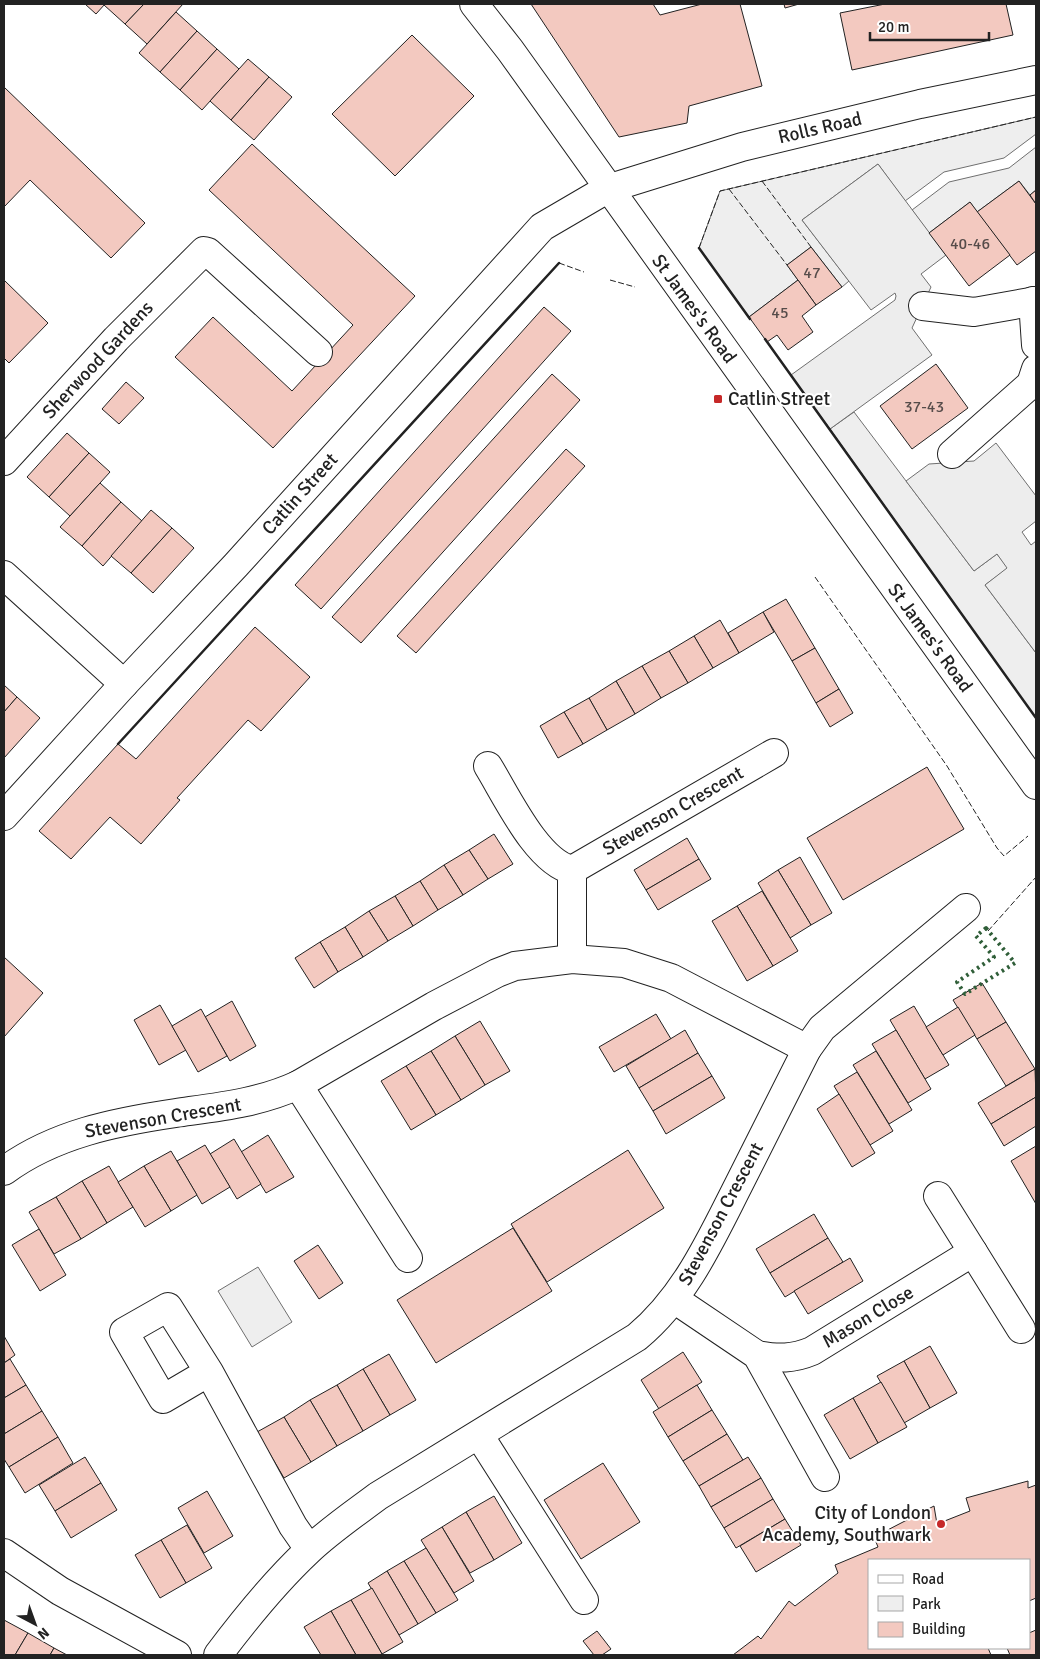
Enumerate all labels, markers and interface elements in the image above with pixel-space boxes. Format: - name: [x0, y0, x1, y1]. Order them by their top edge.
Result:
- scale bar: [870, 10, 989, 42]
- text: 20 m: [878, 18, 909, 36]
- street label: Rolls Road: [776, 107, 864, 149]
- house number: 40-46: [950, 234, 990, 254]
- street label: St James's Road: [646, 250, 742, 368]
- house number: 47: [803, 263, 821, 283]
- street label: Sherwood Gardens: [37, 296, 159, 424]
- house number: 45: [771, 303, 789, 323]
- place label: Catlin Street: [728, 387, 830, 411]
- marker: Catlin Street: [712, 393, 724, 405]
- house number: 37-43: [904, 397, 944, 417]
- street label: Catlin Street: [257, 448, 343, 540]
- street label: St James's Road: [882, 579, 978, 697]
- street label: Stevenson Crescent: [598, 761, 748, 861]
- street label: Stevenson Crescent: [83, 1092, 244, 1144]
- street label: Stevenson Crescent: [673, 1138, 769, 1290]
- street label: Mason Close: [818, 1280, 918, 1354]
- place label: City of London Academy, Southwark: [762, 1501, 931, 1547]
- marker: City of London Academy, Southwark: [935, 1518, 947, 1530]
- legend: [868, 1559, 1030, 1649]
- text: Road: [912, 1570, 944, 1588]
- text: Park: [912, 1595, 941, 1613]
- north arrow: [10, 1599, 60, 1649]
- text: Building: [912, 1620, 966, 1638]
- text: N: [34, 1624, 52, 1643]

